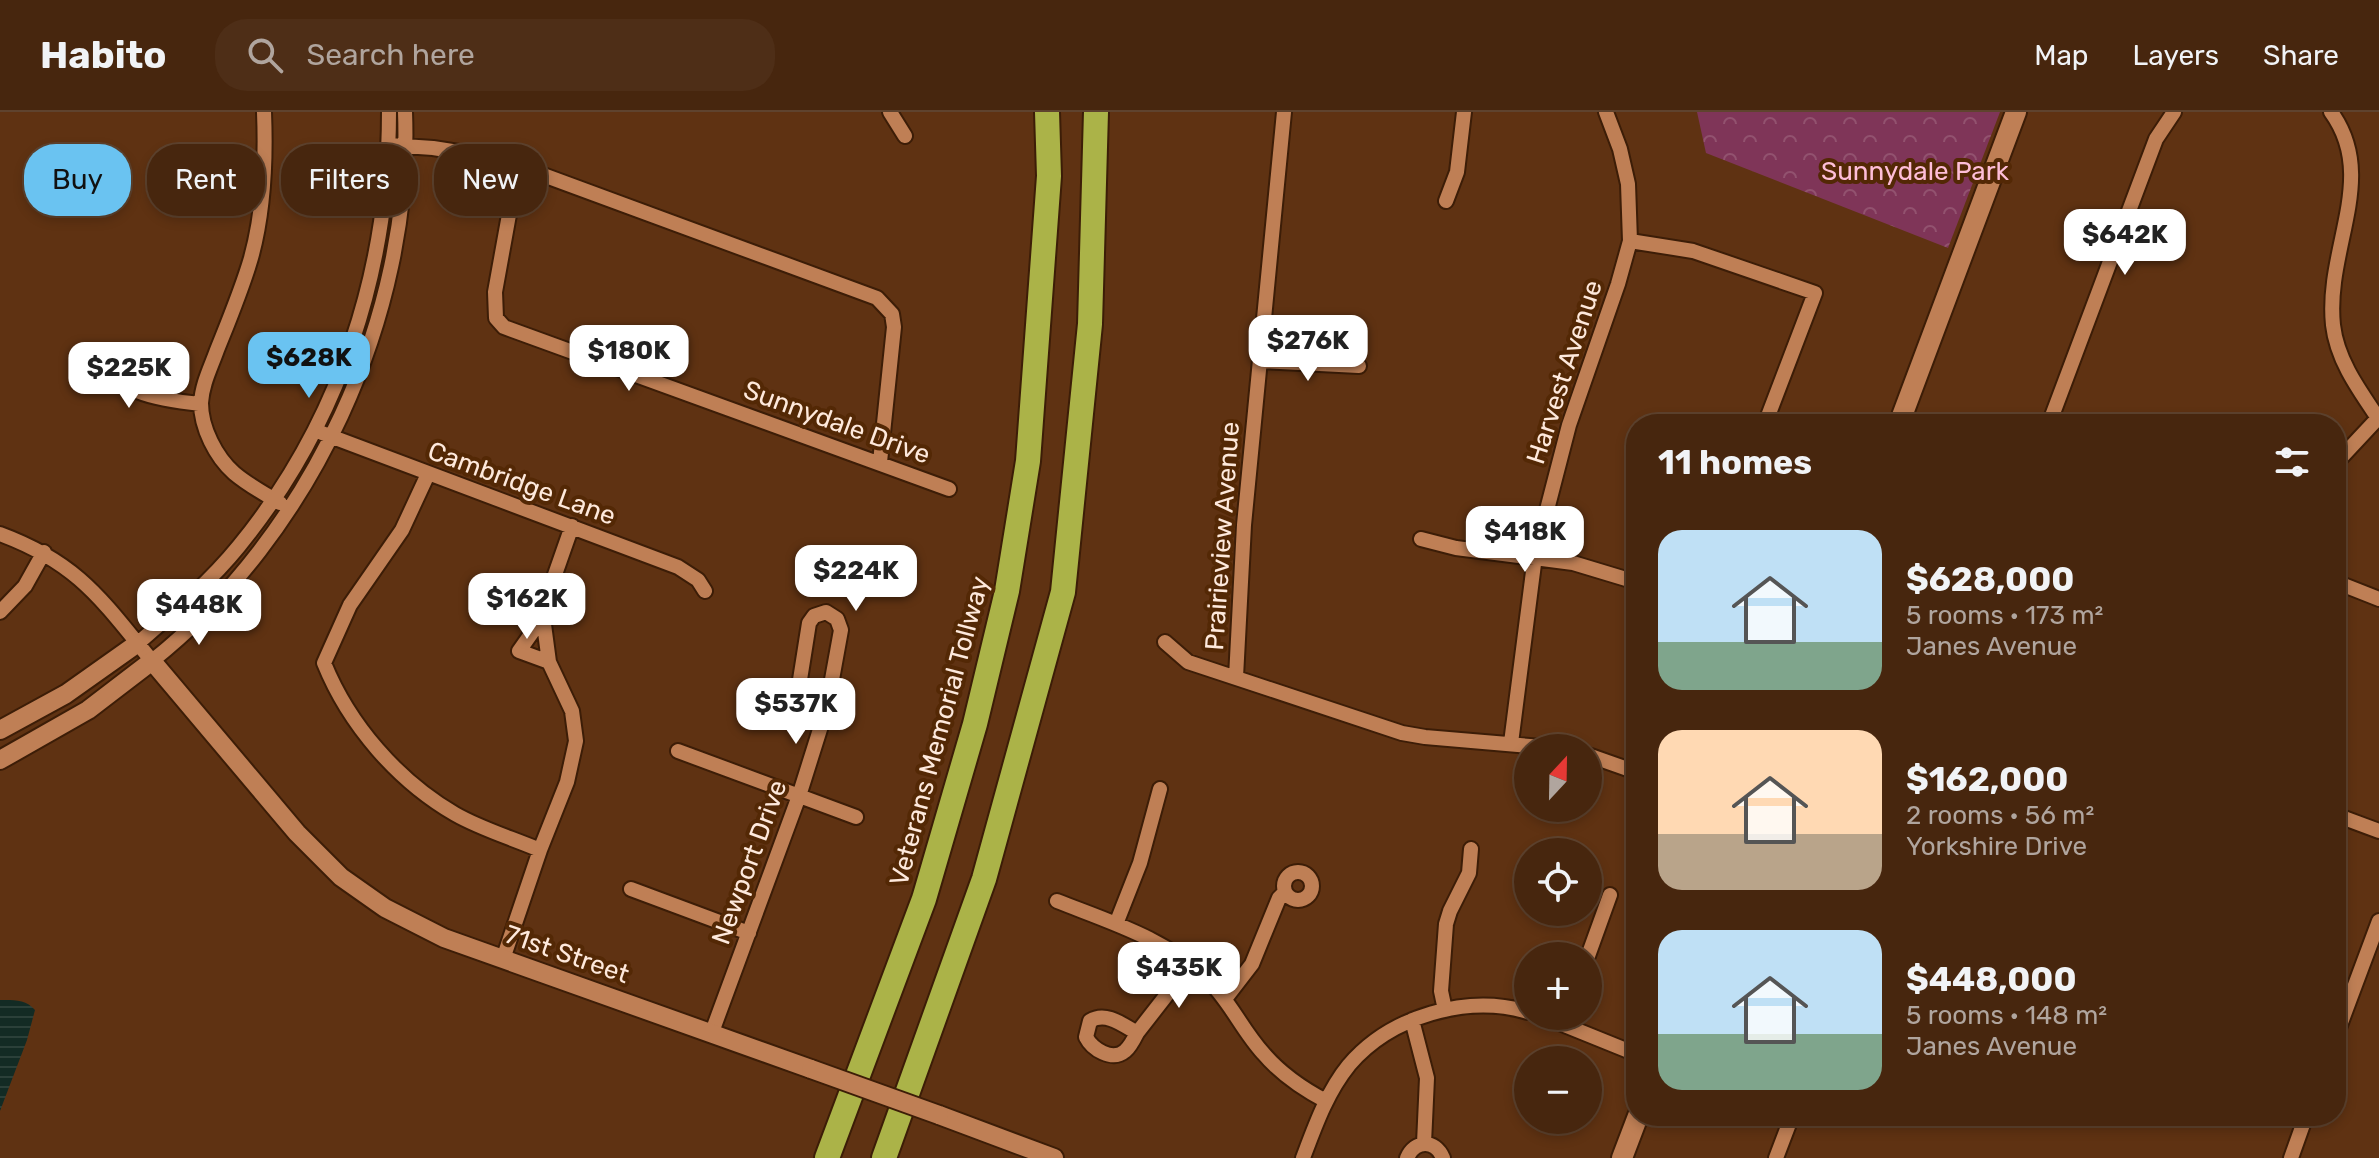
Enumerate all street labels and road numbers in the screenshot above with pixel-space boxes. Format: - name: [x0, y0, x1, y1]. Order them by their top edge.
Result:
- street label: Harvest Avenue: [1520, 276, 1609, 468]
- street label: Sunnydale Drive: [739, 374, 934, 471]
- street label: Prairieview Avenue: [1199, 421, 1246, 651]
- street label: Cambridge Lane: [424, 435, 620, 532]
- street label: Veterans Memorial Tollway: [883, 573, 996, 889]
- street label: Newport Drive: [705, 776, 794, 949]
- street label: 71st Street: [501, 919, 633, 990]

